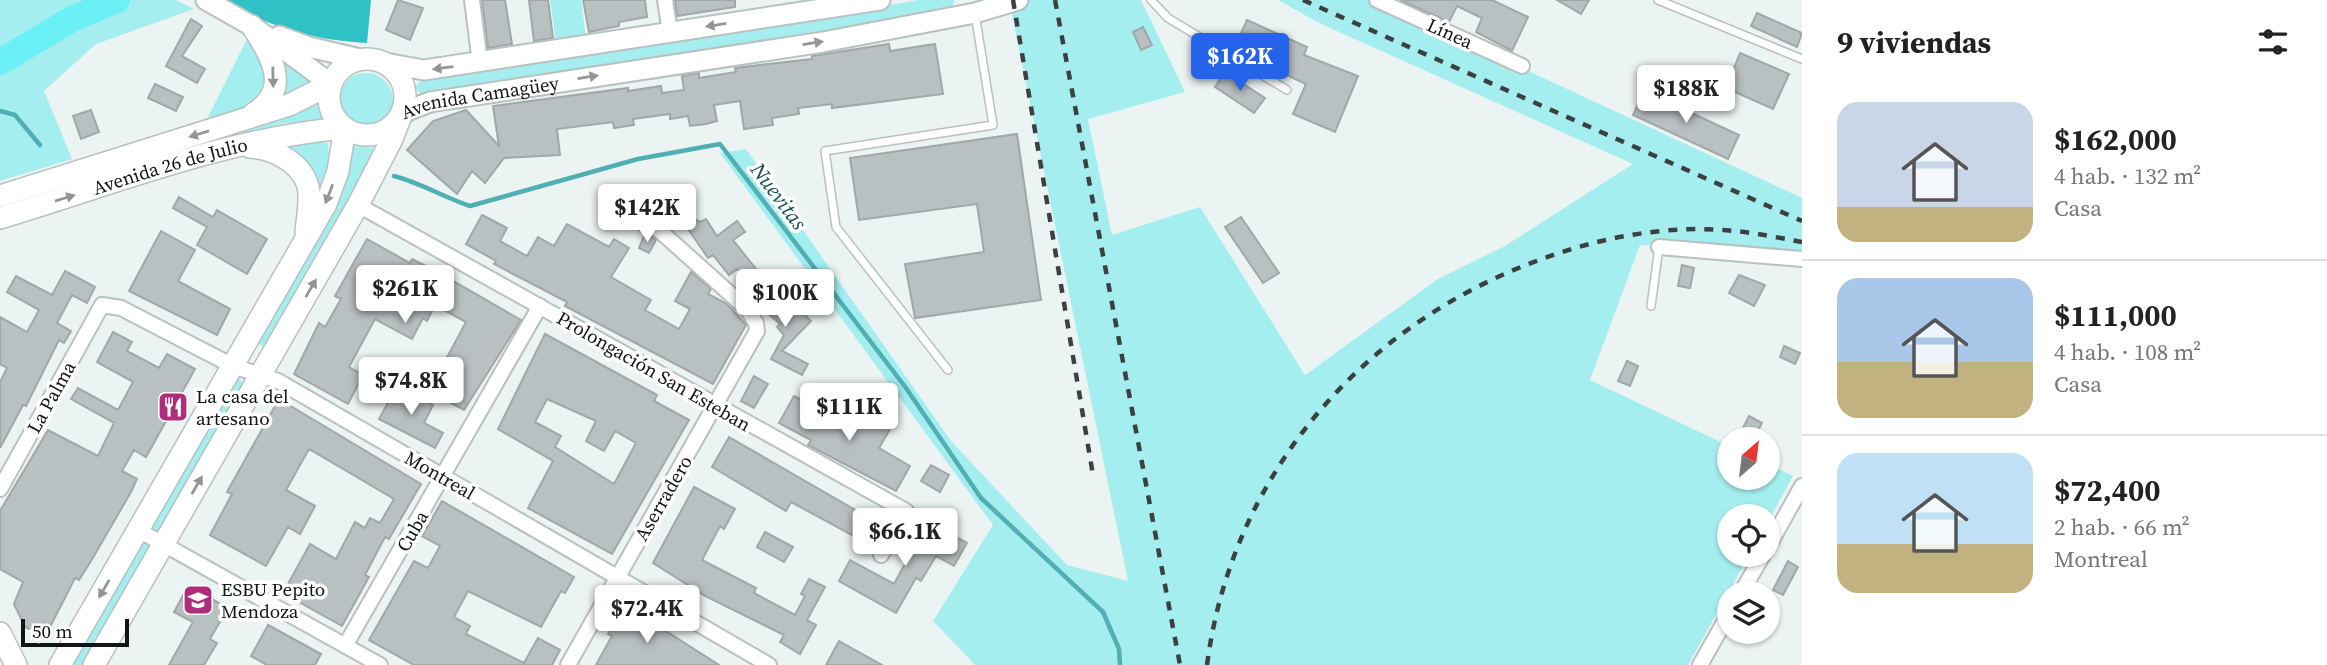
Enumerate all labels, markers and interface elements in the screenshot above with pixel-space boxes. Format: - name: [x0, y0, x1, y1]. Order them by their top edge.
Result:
- street label: Línea: [1423, 11, 1477, 55]
- one-way arrow: [705, 20, 727, 31]
- text: 9 viviendas: [1837, 22, 1991, 63]
- icon: filters: [2254, 23, 2292, 61]
- pin: $162K: [1191, 34, 1289, 93]
- one-way arrow: [802, 37, 824, 48]
- text: $162K: [1207, 40, 1273, 72]
- one-way arrow: [432, 62, 454, 73]
- one-way arrow: [268, 66, 279, 88]
- pin: $188K: [1637, 66, 1735, 125]
- street label: Avenida Camagüey: [397, 69, 561, 125]
- one-way arrow: [577, 72, 599, 83]
- text: $188K: [1653, 72, 1719, 104]
- text: $162,000: [2054, 119, 2177, 160]
- one-way arrow: [188, 129, 209, 140]
- icon: home: [1893, 130, 1977, 214]
- street label: Avenida 26 de Julio: [89, 131, 250, 201]
- water label: Nuevitas: [744, 156, 814, 236]
- text: 4 hab. · 132 m²: [2054, 160, 2201, 192]
- one-way arrow: [324, 184, 335, 205]
- pin: $142K: [598, 184, 696, 244]
- text: $142K: [614, 191, 680, 223]
- text: Casa: [2054, 192, 2102, 224]
- one-way arrow: [55, 193, 76, 203]
- pin: $261K: [356, 266, 454, 325]
- pin: $100K: [736, 270, 834, 329]
- text: $261K: [372, 272, 438, 304]
- text: $100K: [752, 276, 818, 308]
- one-way arrow: [305, 278, 317, 298]
- text: $111,000: [2054, 295, 2177, 336]
- street label: Prolongación San Esteban: [552, 305, 756, 437]
- icon: home: [1893, 306, 1977, 390]
- text: 4 hab. · 108 m²: [2054, 336, 2201, 368]
- street label: La Palma: [21, 356, 82, 438]
- pin: $74.8K: [354, 358, 468, 417]
- text: $74.8K: [375, 364, 447, 396]
- text: Casa: [2054, 368, 2102, 400]
- place label: La casa del artesano: [196, 383, 289, 431]
- pin: $111K: [800, 384, 898, 443]
- restaurant icon: La casa del artesano: [156, 390, 190, 424]
- text: $111K: [816, 390, 882, 422]
- north arrow: [1717, 427, 1780, 490]
- map controls: [1717, 427, 1780, 644]
- street label: Montreal: [400, 444, 480, 506]
- street label: Aserradero: [628, 450, 698, 546]
- text: $72,400: [2054, 470, 2161, 511]
- one-way arrow: [191, 475, 203, 494]
- icon: home: [1893, 481, 1977, 565]
- button: locate: [1717, 504, 1780, 567]
- street label: Cuba: [390, 505, 434, 556]
- pin: $66.1K: [848, 508, 962, 568]
- text: 2 hab. · 66 m²: [2054, 511, 2190, 543]
- text: $66.1K: [869, 515, 941, 547]
- text: Montreal: [2054, 543, 2148, 575]
- place label: ESBU Pepito Mendoza: [221, 576, 325, 624]
- one-way arrow: [98, 580, 110, 599]
- button: layers: [1717, 581, 1780, 644]
- school or university icon: ESBU Pepito Mendoza: [181, 583, 215, 617]
- pin: $72.4K: [590, 586, 704, 645]
- text: $72.4K: [611, 592, 683, 624]
- scale bar: [21, 616, 130, 648]
- text: 50 m: [32, 618, 73, 644]

